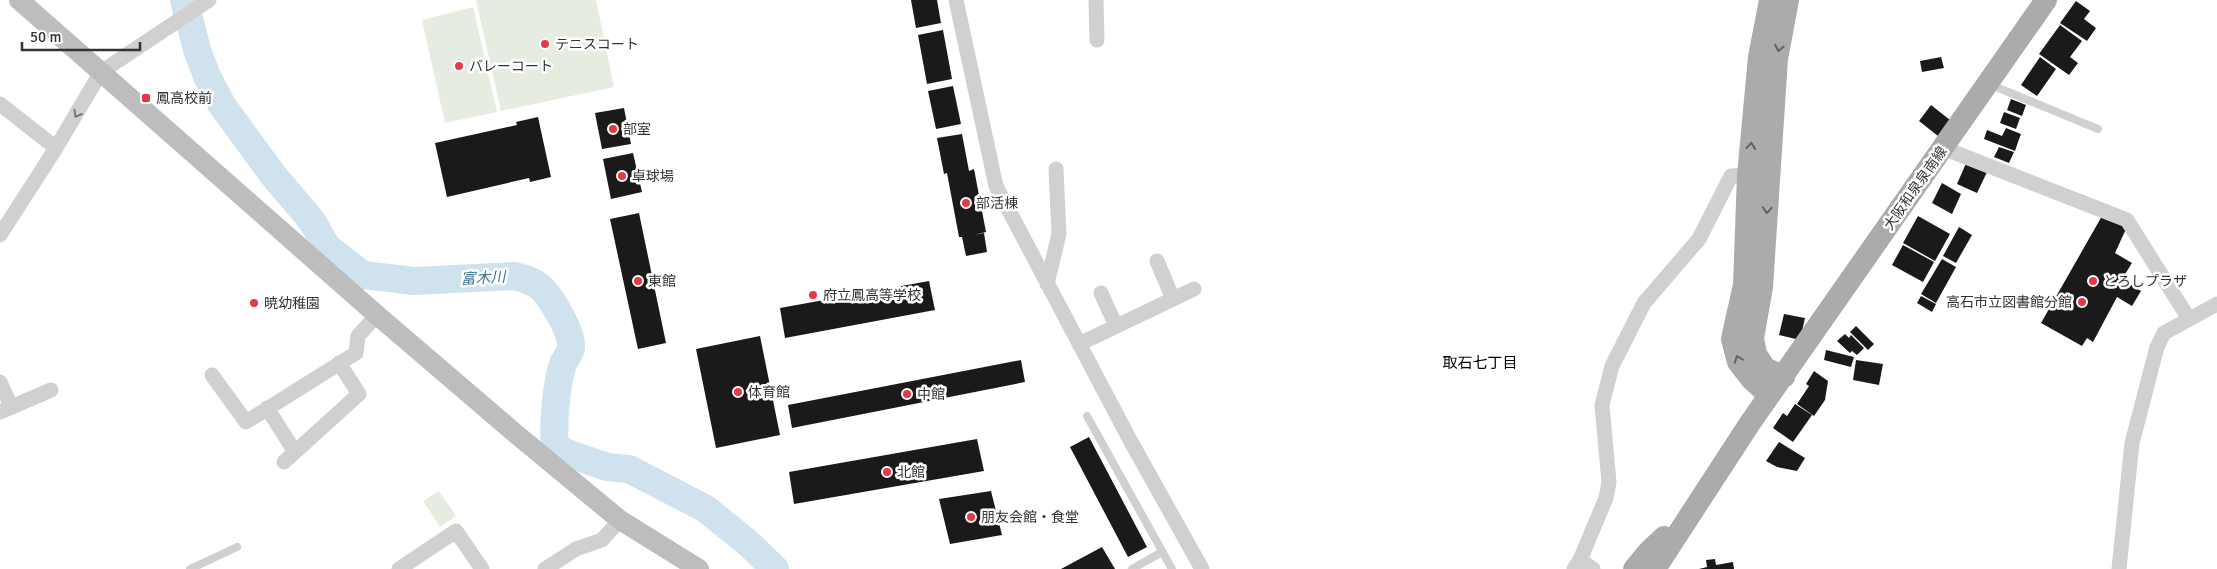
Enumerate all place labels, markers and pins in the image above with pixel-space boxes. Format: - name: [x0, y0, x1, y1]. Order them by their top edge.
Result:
- place label: テニスコート: [555, 36, 639, 53]
- marker: テニスコート: [539, 38, 551, 50]
- place label: バレーコート: [469, 58, 553, 75]
- marker: バレーコート: [453, 60, 465, 72]
- place label: 鳳高校前: [156, 90, 212, 107]
- marker: 鳳高校前: [140, 92, 152, 104]
- place label: 部室: [623, 121, 651, 138]
- marker: 部室: [607, 123, 619, 135]
- place label: 卓球場: [632, 168, 674, 185]
- marker: 卓球場: [616, 170, 628, 182]
- place label: 部活棟: [976, 195, 1018, 212]
- marker: 部活棟: [960, 197, 972, 209]
- place label: 東館: [648, 273, 676, 290]
- place label: とろしプラザ: [2103, 273, 2187, 290]
- marker: 東館: [632, 275, 644, 287]
- marker: とろしプラザ: [2087, 275, 2099, 287]
- place label: 府立鳳高等学校: [823, 287, 921, 304]
- marker: 府立鳳高等学校: [807, 289, 819, 301]
- place label: 高石市立図書館分館: [1946, 294, 2072, 311]
- place label: 暁幼稚園: [264, 295, 320, 312]
- marker: 高石市立図書館分館: [2076, 296, 2088, 308]
- marker: 暁幼稚園: [248, 297, 260, 309]
- place label: 体育館: [748, 384, 790, 401]
- marker: 体育館: [732, 386, 744, 398]
- place label: 中館: [917, 386, 945, 403]
- marker: 中館: [901, 388, 913, 400]
- place label: 北館: [897, 464, 925, 481]
- marker: 北館: [881, 466, 893, 478]
- place label: 朋友会館・食堂: [981, 509, 1079, 526]
- marker: 朋友会館・食堂: [965, 511, 977, 523]

